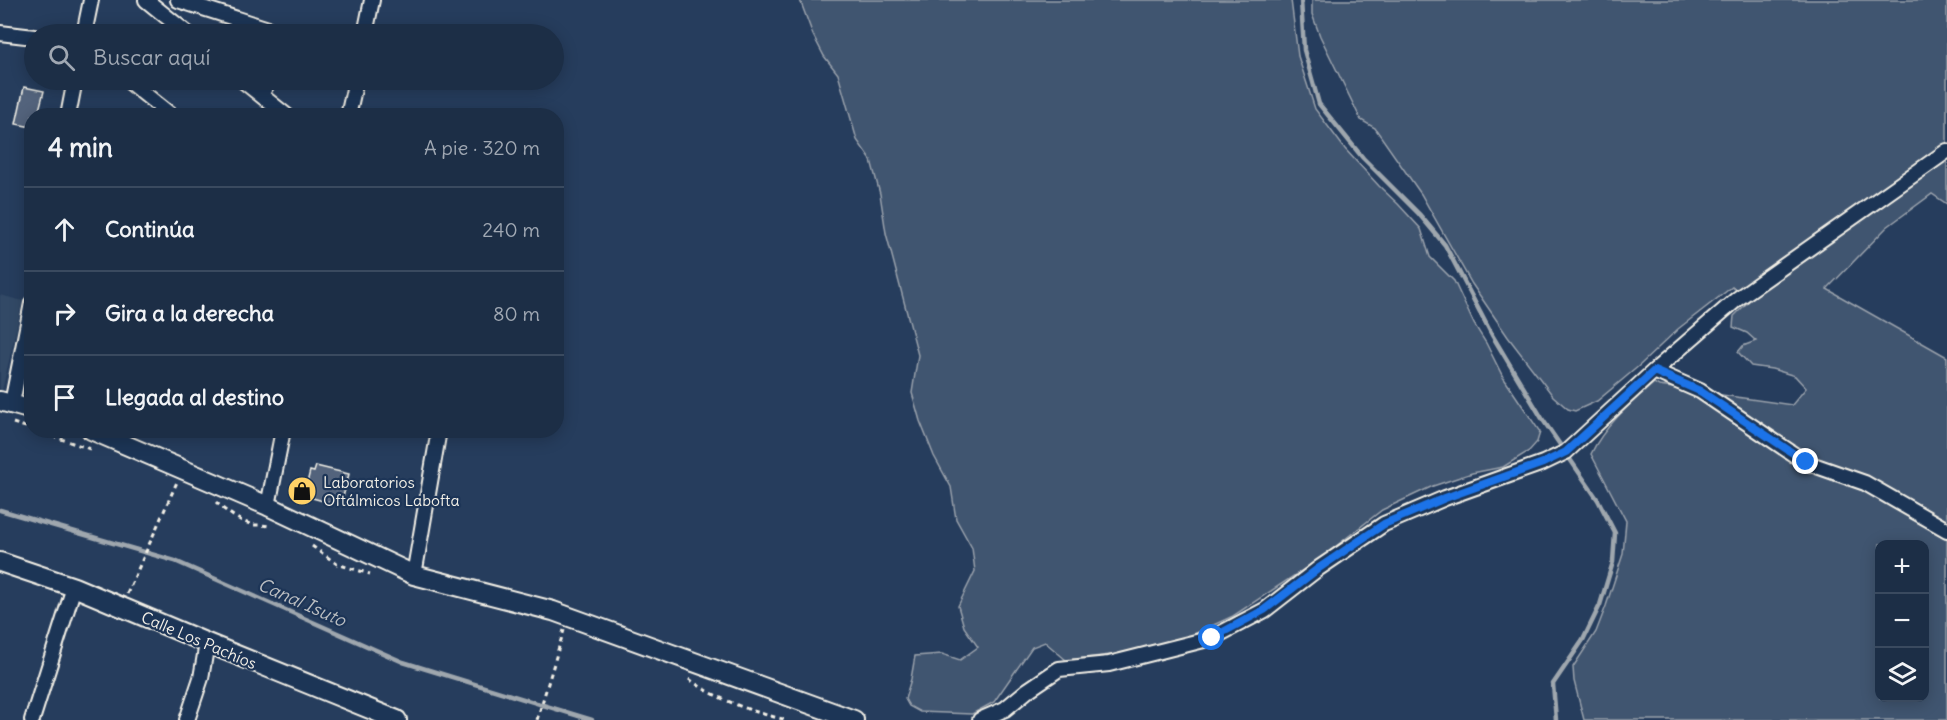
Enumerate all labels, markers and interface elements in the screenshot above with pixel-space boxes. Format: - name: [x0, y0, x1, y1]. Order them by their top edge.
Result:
- search box: [24, 24, 564, 90]
- icon: search: [45, 41, 78, 74]
- text: Buscar aquí: [93, 43, 210, 71]
- text: 4 min: [48, 131, 113, 164]
- text: A pie · 320 m: [424, 135, 540, 160]
- icon: ahead: [48, 213, 81, 246]
- text: Continúa: [105, 215, 194, 243]
- text: 240 m: [482, 217, 540, 242]
- icon: right: [48, 297, 81, 330]
- text: Gira a la derecha: [105, 299, 274, 327]
- text: 80 m: [493, 301, 540, 326]
- icon: arrive: [48, 381, 81, 414]
- text: Llegada al destino: [105, 383, 284, 411]
- route end: [1792, 448, 1818, 474]
- place label: Laboratorios Oftálmicos Labofta: [323, 472, 460, 510]
- shop icon: Laboratorios Oftálmicos Labofta: [286, 475, 318, 507]
- map controls: [1875, 540, 1929, 702]
- button: +: [1875, 540, 1929, 594]
- water label: Canal Isuto: [255, 572, 350, 632]
- button: −: [1875, 594, 1929, 648]
- street label: Calle Los Pachíos: [138, 607, 260, 673]
- route start: [1198, 624, 1224, 650]
- button: layers: [1875, 648, 1929, 702]

